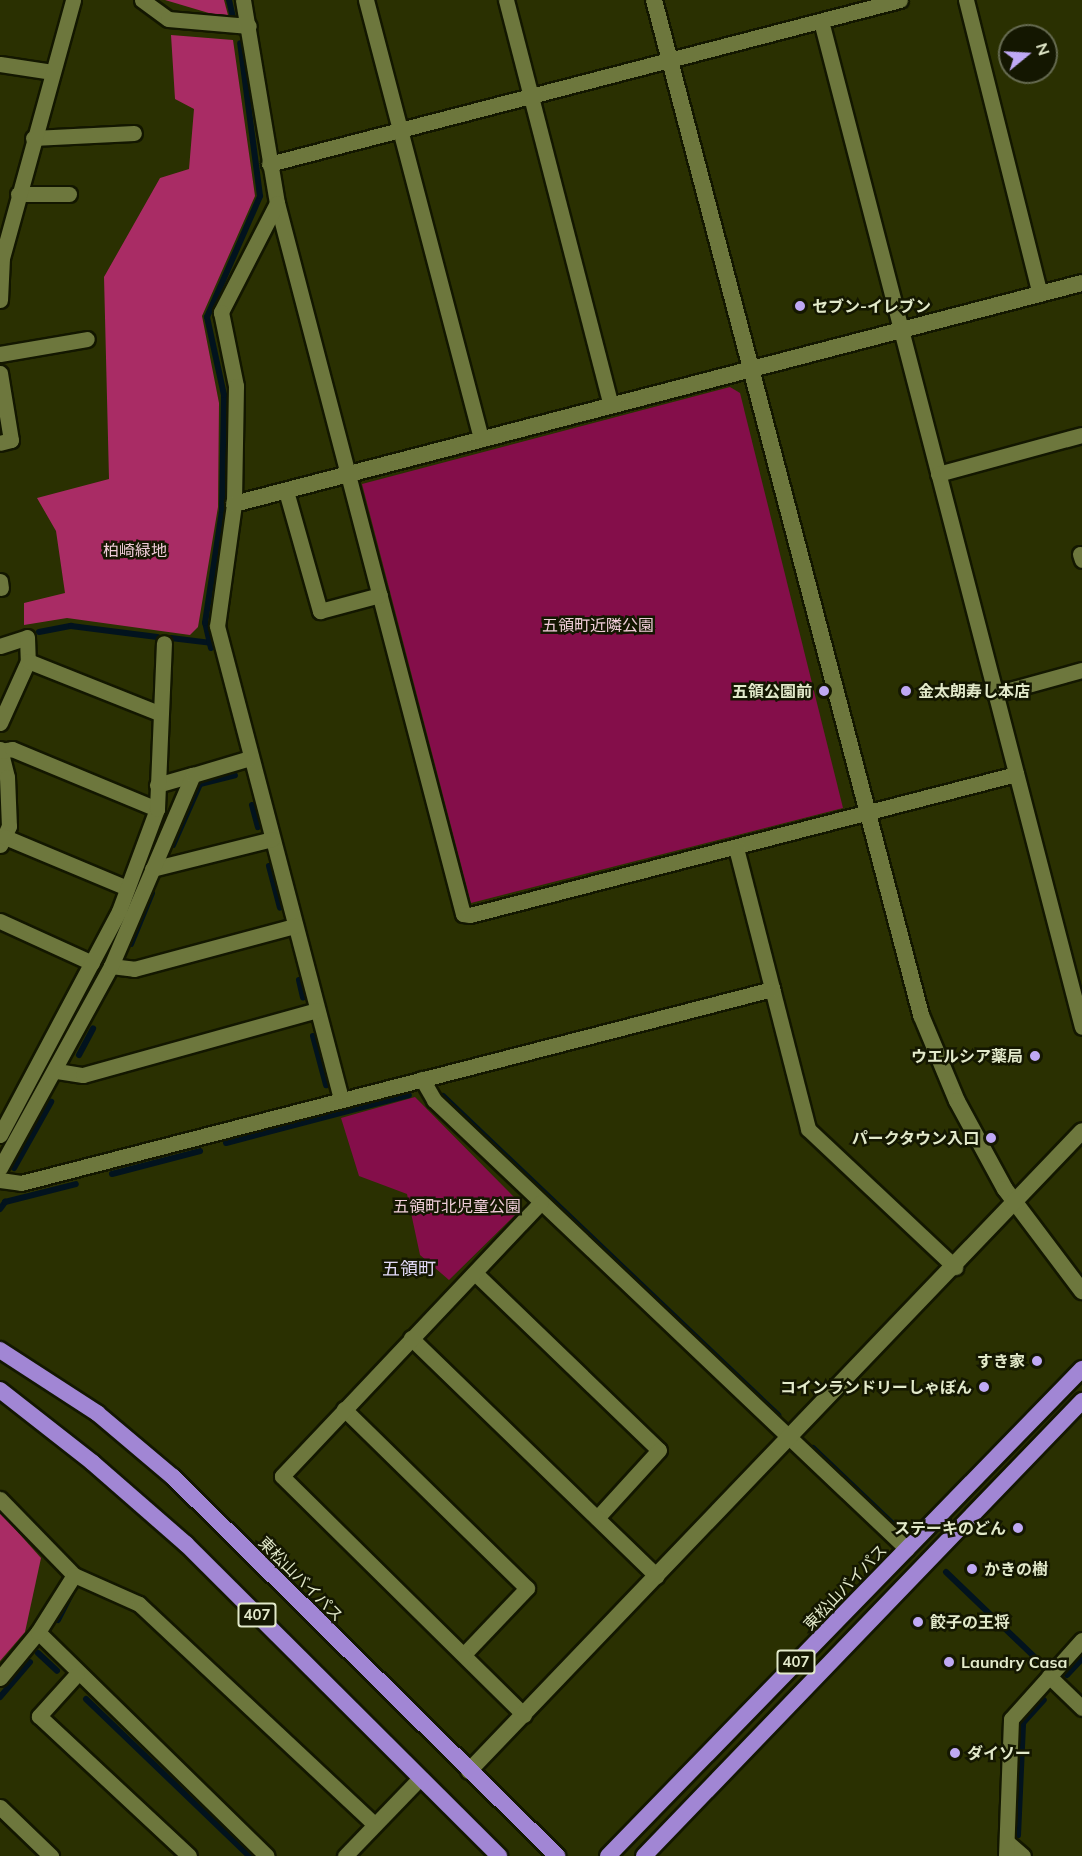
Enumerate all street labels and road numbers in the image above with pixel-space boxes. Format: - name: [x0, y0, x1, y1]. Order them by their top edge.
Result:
- street label: 東松山バイパス: [255, 1533, 347, 1625]
- street label: 東松山バイパス: [799, 1540, 891, 1634]
- road number: 407: [238, 1603, 276, 1627]
- road number: 407: [776, 1650, 816, 1674]

